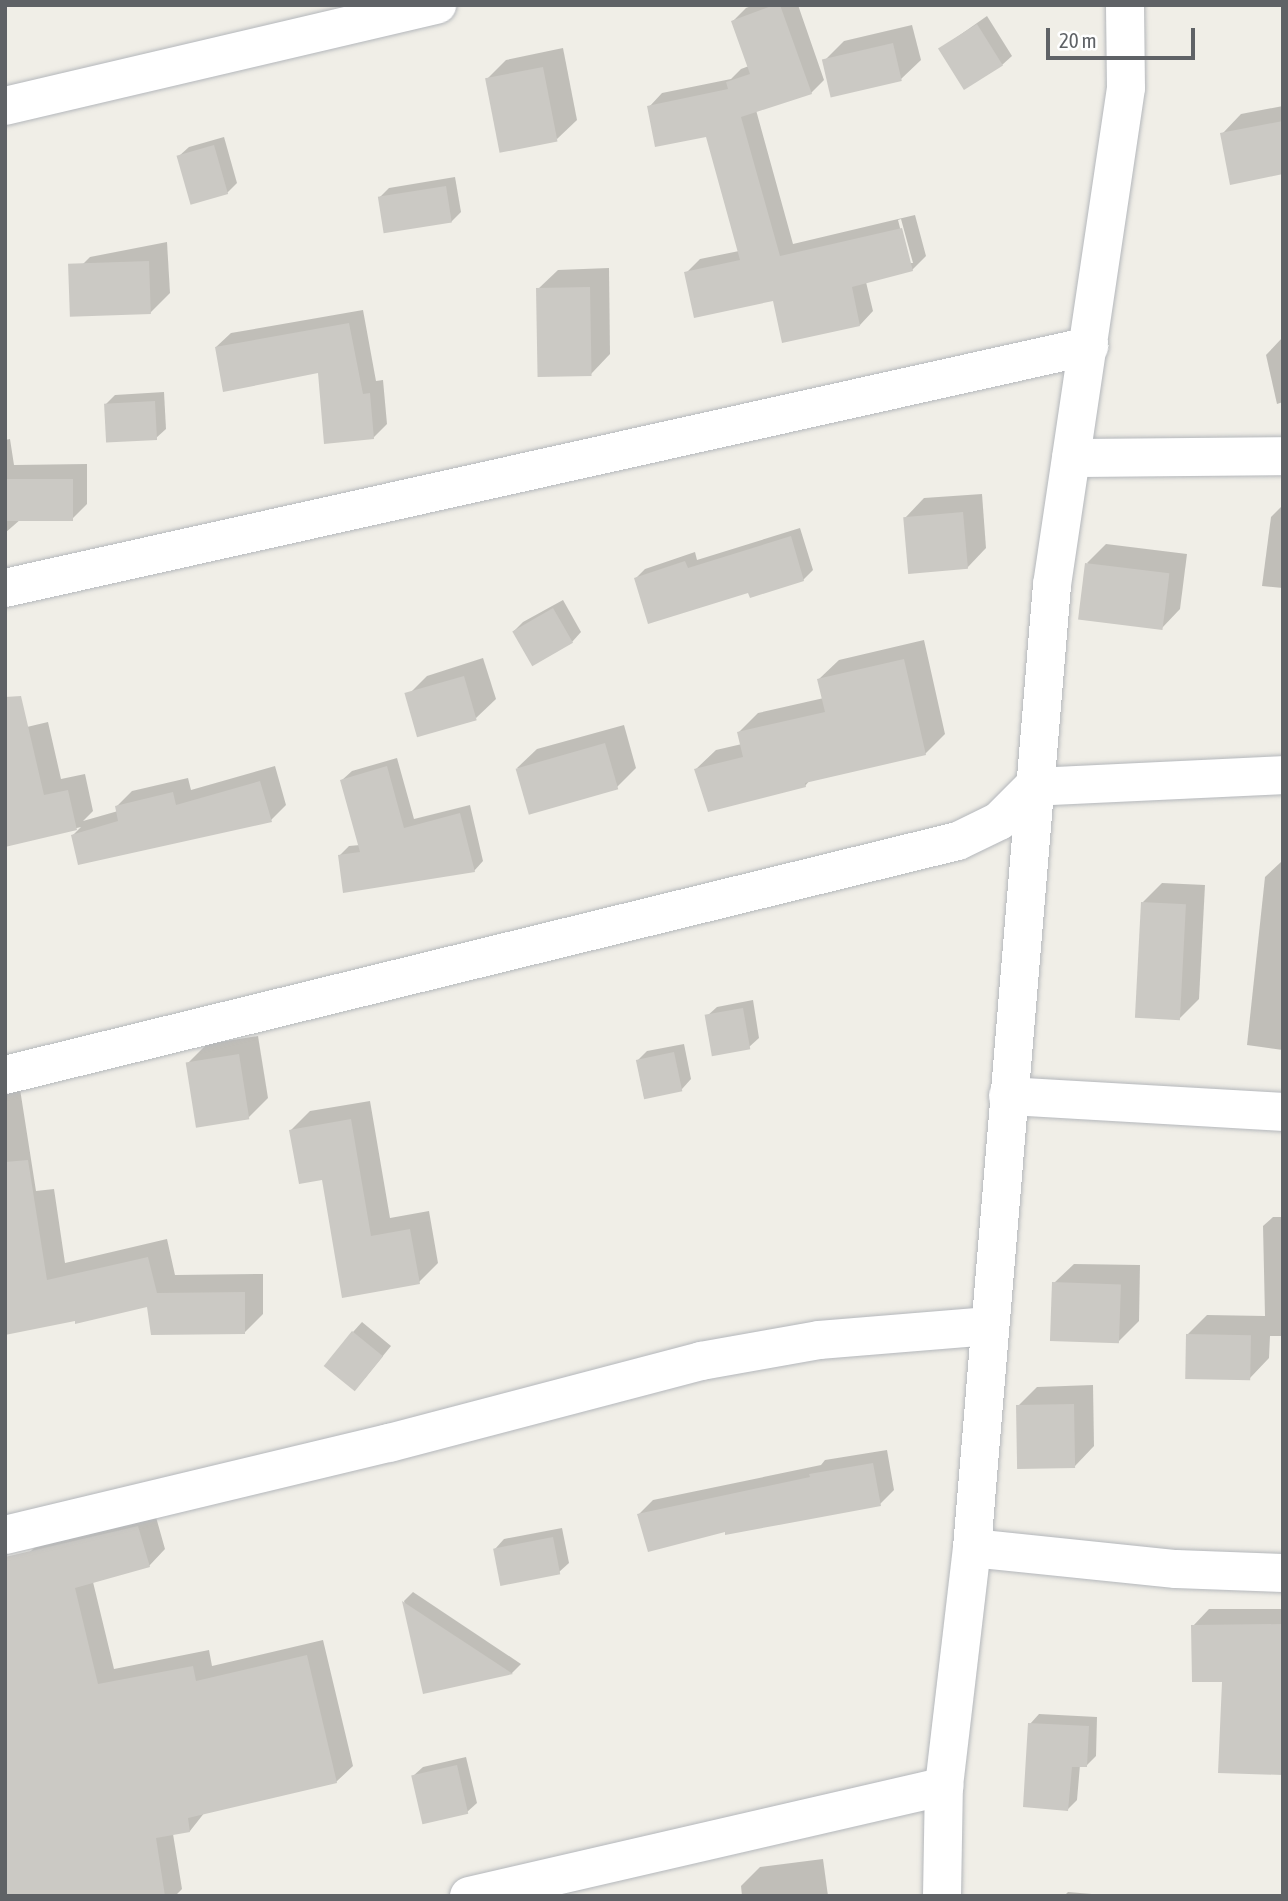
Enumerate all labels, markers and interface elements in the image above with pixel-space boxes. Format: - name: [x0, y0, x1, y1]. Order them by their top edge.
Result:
- scale bar: [1050, 14, 1199, 58]
- text: 20 m: [1059, 28, 1097, 52]

